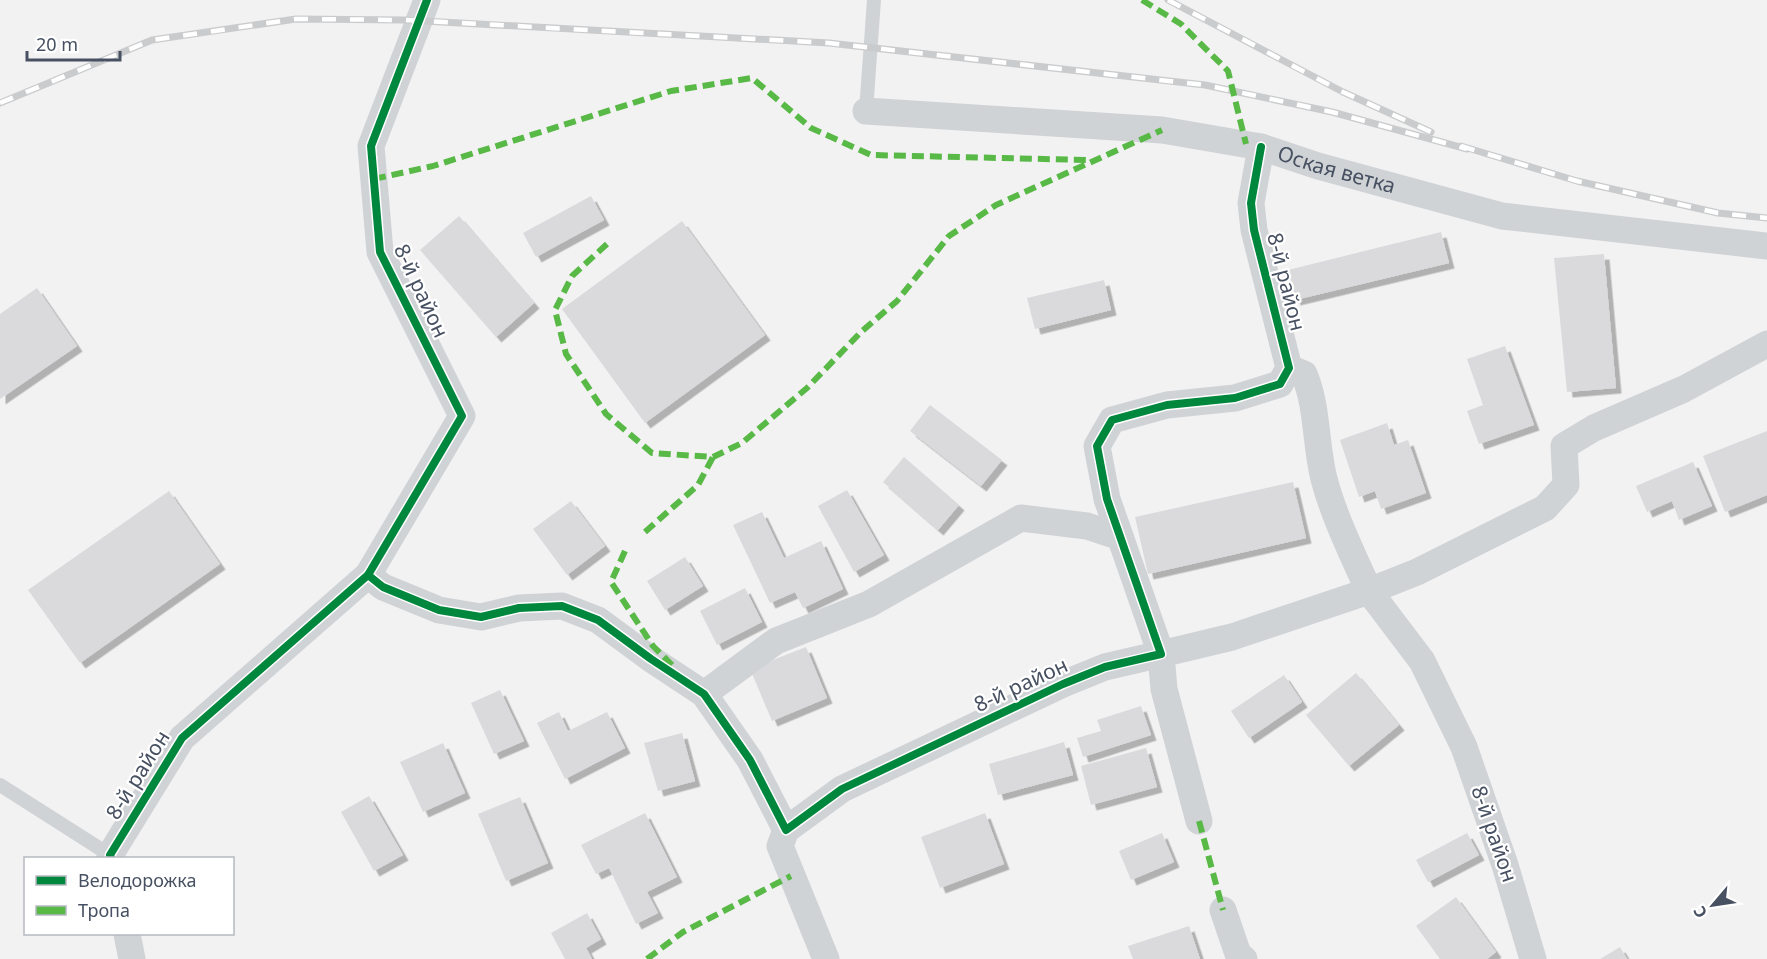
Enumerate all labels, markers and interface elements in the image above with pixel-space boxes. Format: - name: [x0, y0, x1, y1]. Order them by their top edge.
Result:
- scale bar: [27, 24, 120, 62]
- text: 20 m: [36, 32, 78, 56]
- street label: Оская ветка: [1274, 138, 1399, 199]
- street label: 8-й район: [1261, 230, 1313, 334]
- street label: 8-й район: [388, 239, 456, 342]
- street label: 8-й район: [969, 650, 1072, 718]
- street label: 8-й район: [99, 725, 176, 824]
- street label: 8-й район: [1465, 782, 1524, 886]
- legend: [24, 857, 234, 935]
- text: Велодорожка: [78, 868, 196, 892]
- north arrow: [1683, 875, 1743, 935]
- text: Тропа: [78, 898, 130, 922]
- text: С: [1688, 902, 1712, 922]

